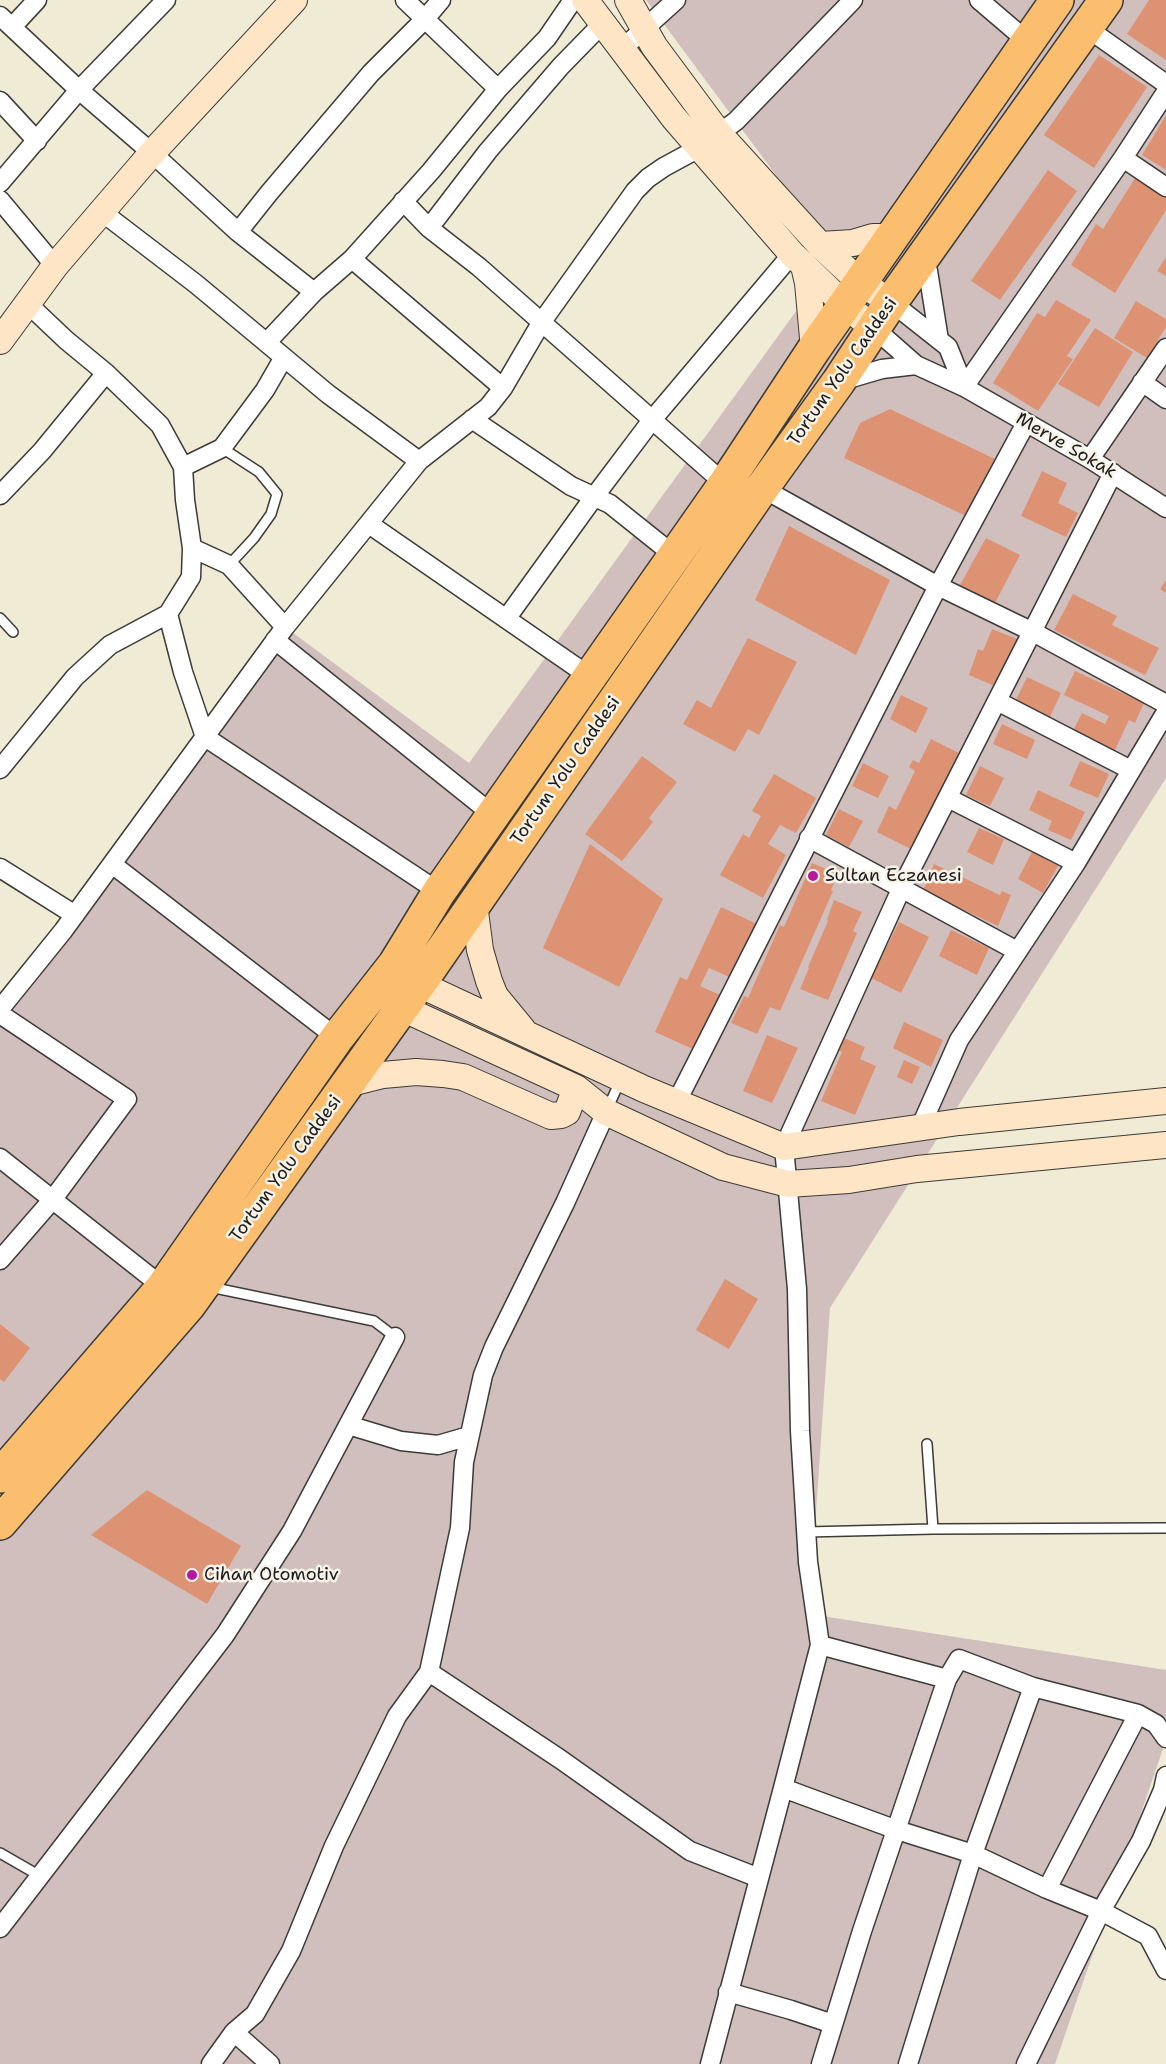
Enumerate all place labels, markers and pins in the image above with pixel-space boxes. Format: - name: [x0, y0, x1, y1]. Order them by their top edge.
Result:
- place label: Sultan Eczanesi: [825, 865, 962, 887]
- marker: Sultan Eczanesi: [806, 869, 820, 883]
- place label: Cihan Otomotiv: [204, 1564, 339, 1586]
- marker: Cihan Otomotiv: [185, 1568, 199, 1582]

